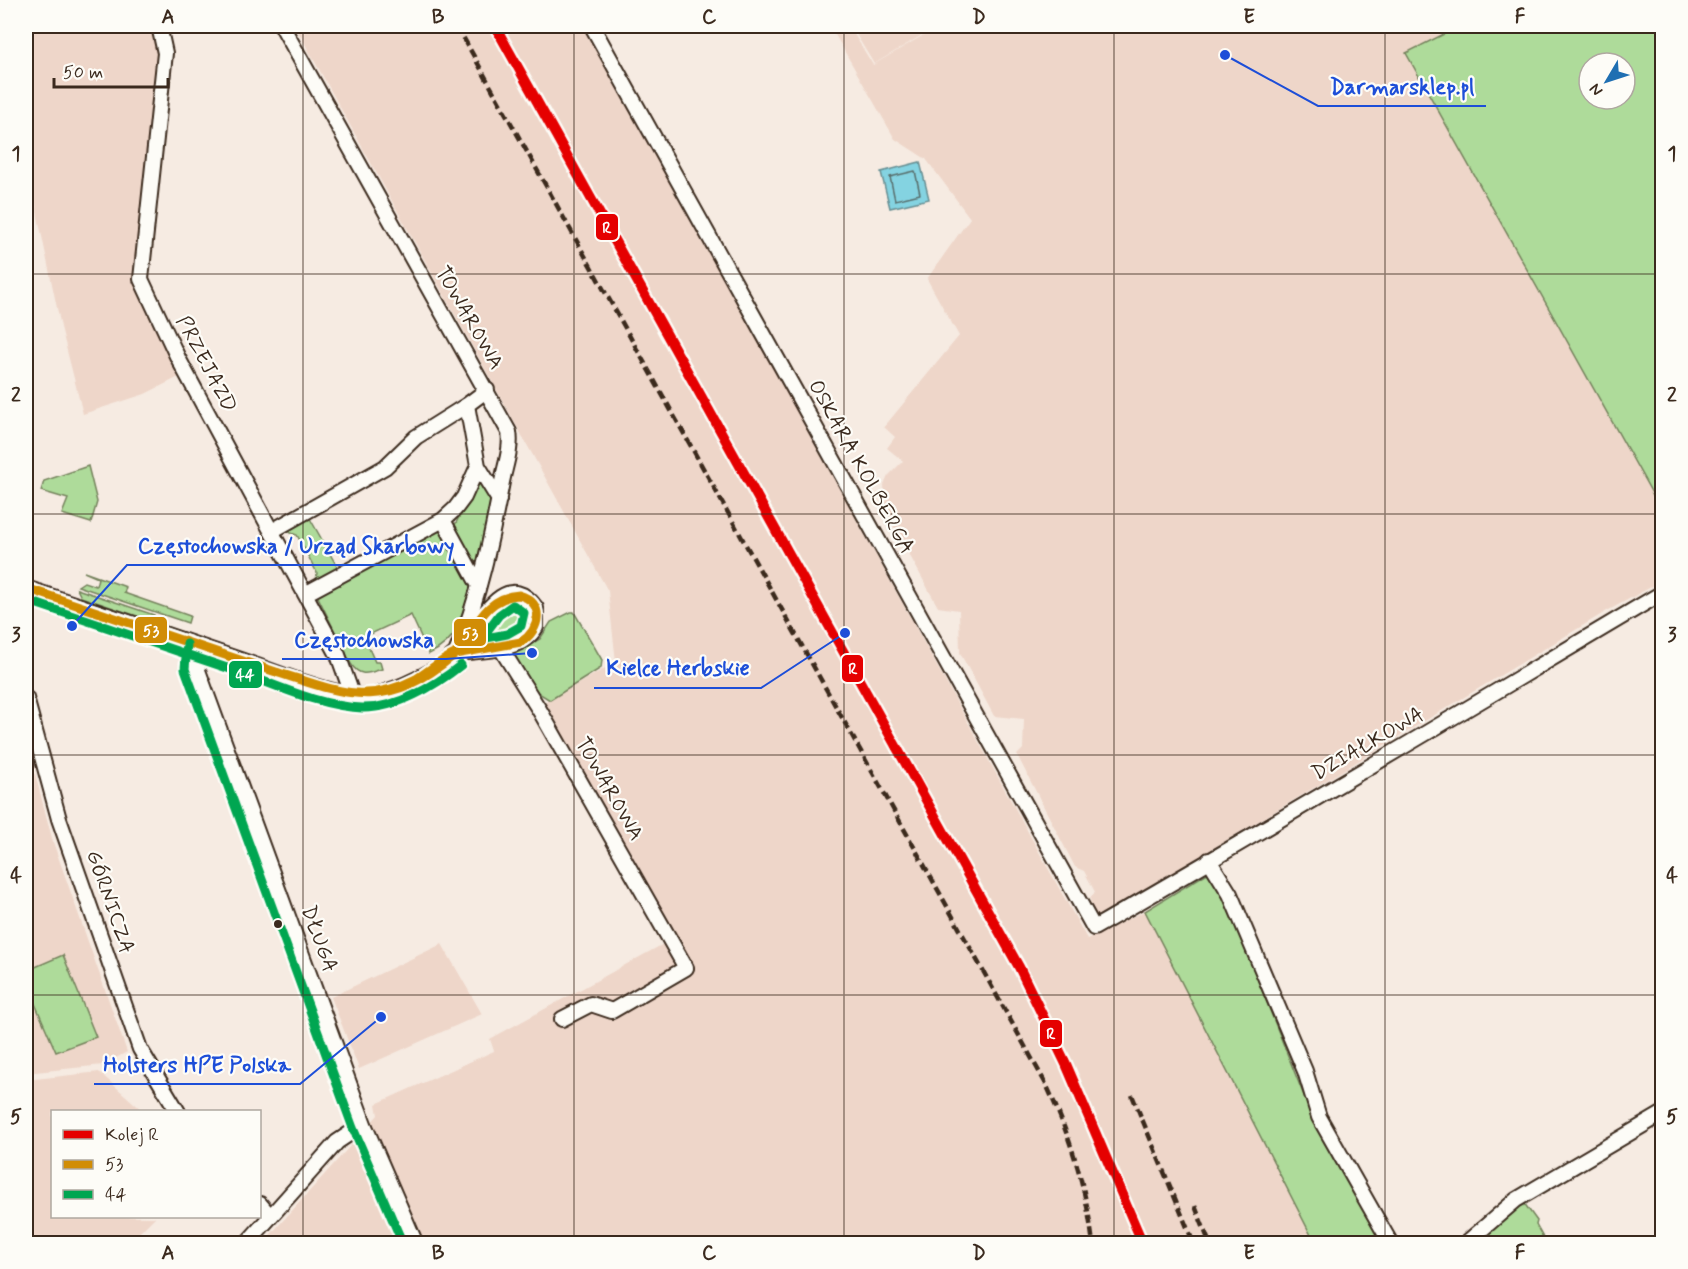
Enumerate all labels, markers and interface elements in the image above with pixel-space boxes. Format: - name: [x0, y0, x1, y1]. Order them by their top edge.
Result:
- text: A: [161, 4, 175, 31]
- text: B: [432, 4, 445, 31]
- text: C: [702, 4, 717, 31]
- text: D: [972, 4, 986, 31]
- text: E: [1243, 4, 1255, 31]
- text: F: [1515, 4, 1526, 31]
- scale bar: [54, 51, 168, 89]
- north arrow: [1577, 51, 1637, 111]
- text: 50 m: [63, 61, 103, 85]
- callout: Darmarsklep.pl: [1318, 66, 1486, 106]
- text: Darmarsklep.pl: [1330, 74, 1475, 102]
- text: N: [1585, 79, 1608, 100]
- text: 1: [12, 141, 20, 168]
- text: 1: [1668, 141, 1676, 168]
- line badge: R: [595, 213, 619, 241]
- text: R: [602, 218, 612, 239]
- street label: TOWAROWA: [428, 261, 510, 375]
- street label: PRZEJAZD: [169, 311, 243, 417]
- street label: OSKARA KOLBERGA: [801, 375, 921, 559]
- text: 2: [11, 382, 21, 409]
- text: 2: [1667, 382, 1677, 409]
- callout: Częstochowska / Urząd Skarbowy: [127, 525, 465, 565]
- text: Częstochowska / Urząd Skarbowy: [138, 533, 454, 562]
- line badge: 53: [134, 616, 168, 644]
- line badge: 53: [453, 618, 487, 647]
- callout: Częstochowska: [282, 619, 446, 659]
- text: 53: [143, 621, 159, 642]
- text: 3: [11, 622, 21, 649]
- text: 3: [1667, 622, 1677, 649]
- text: 53: [462, 624, 478, 645]
- text: Częstochowska: [294, 627, 434, 655]
- callout: Kielce Herbskie: [594, 648, 761, 688]
- line badge: R: [841, 654, 864, 683]
- text: Kielce Herbskie: [606, 655, 750, 683]
- text: R: [848, 659, 858, 680]
- line badge: 44: [228, 660, 263, 689]
- text: 44: [235, 665, 255, 686]
- street label: DZIAŁKOWA: [1307, 701, 1429, 787]
- street label: TOWAROWA: [568, 732, 650, 846]
- street label: GÓRNICZA: [79, 847, 141, 957]
- text: 4: [10, 863, 22, 890]
- text: 4: [1666, 863, 1678, 890]
- street label: DŁUGA: [294, 902, 344, 976]
- unlabelled marker: [272, 918, 284, 930]
- line badge: R: [1039, 1019, 1063, 1048]
- text: R: [1046, 1024, 1056, 1045]
- callout: Holsters HPE Polska: [94, 1044, 300, 1084]
- text: Holsters HPE Polska: [103, 1052, 292, 1080]
- text: 5: [10, 1104, 22, 1131]
- text: 5: [1666, 1104, 1678, 1131]
- legend: [51, 1110, 261, 1218]
- text: Kolej R: [105, 1123, 159, 1147]
- text: 53: [105, 1153, 124, 1177]
- text: 44: [105, 1183, 126, 1207]
- text: A: [161, 1240, 175, 1267]
- text: B: [432, 1240, 445, 1267]
- text: C: [702, 1240, 717, 1267]
- text: D: [972, 1240, 986, 1267]
- text: E: [1243, 1240, 1255, 1267]
- text: F: [1515, 1240, 1526, 1267]

